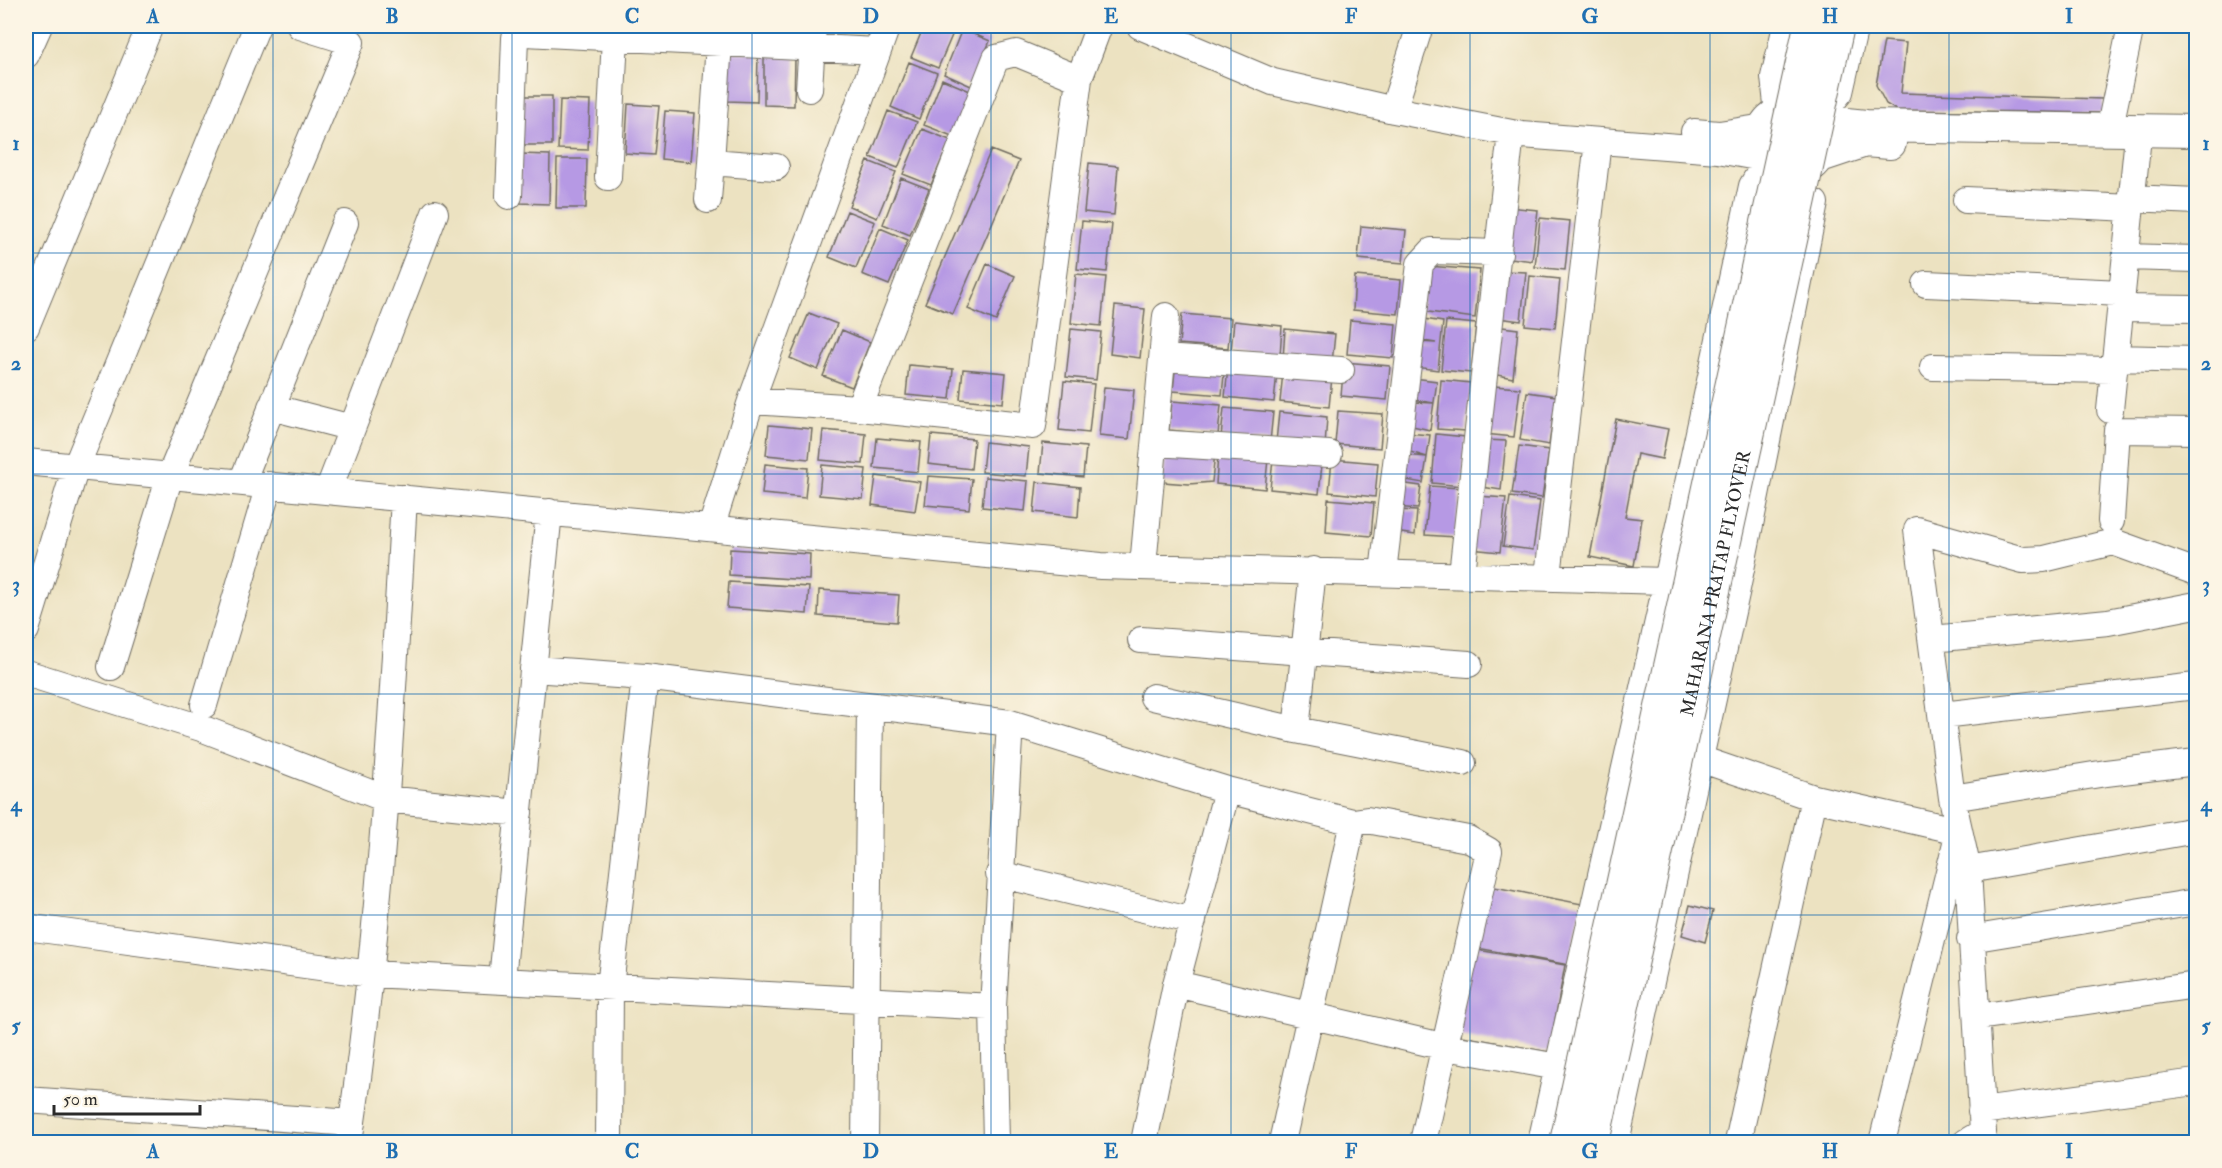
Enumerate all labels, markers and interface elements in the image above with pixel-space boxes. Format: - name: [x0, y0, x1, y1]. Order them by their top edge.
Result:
- text: A: [146, 4, 160, 29]
- text: B: [385, 4, 399, 29]
- text: C: [625, 4, 639, 29]
- text: D: [863, 4, 879, 29]
- text: E: [1104, 4, 1119, 29]
- text: F: [1345, 4, 1358, 29]
- text: G: [1582, 4, 1599, 29]
- text: H: [1822, 4, 1838, 29]
- text: I: [2065, 4, 2073, 29]
- text: 1: [12, 131, 20, 156]
- text: 1: [2202, 131, 2210, 156]
- text: 2: [11, 351, 21, 376]
- text: 2: [2201, 351, 2211, 376]
- street label: MAHARANA PRATAP FLYOVER: [1676, 447, 1757, 718]
- text: 3: [12, 572, 20, 597]
- text: 3: [2202, 572, 2210, 597]
- text: 4: [10, 792, 23, 817]
- text: 4: [2200, 792, 2213, 817]
- text: 5: [12, 1013, 22, 1038]
- text: 5: [2202, 1013, 2212, 1038]
- scale bar: [54, 1078, 200, 1116]
- text: 50 m: [63, 1088, 98, 1111]
- text: A: [146, 1139, 160, 1164]
- text: B: [385, 1139, 399, 1164]
- text: C: [625, 1139, 639, 1164]
- text: D: [863, 1139, 879, 1164]
- text: E: [1104, 1139, 1119, 1164]
- text: F: [1345, 1139, 1358, 1164]
- text: G: [1582, 1139, 1599, 1164]
- text: H: [1822, 1139, 1838, 1164]
- text: I: [2065, 1139, 2073, 1164]

